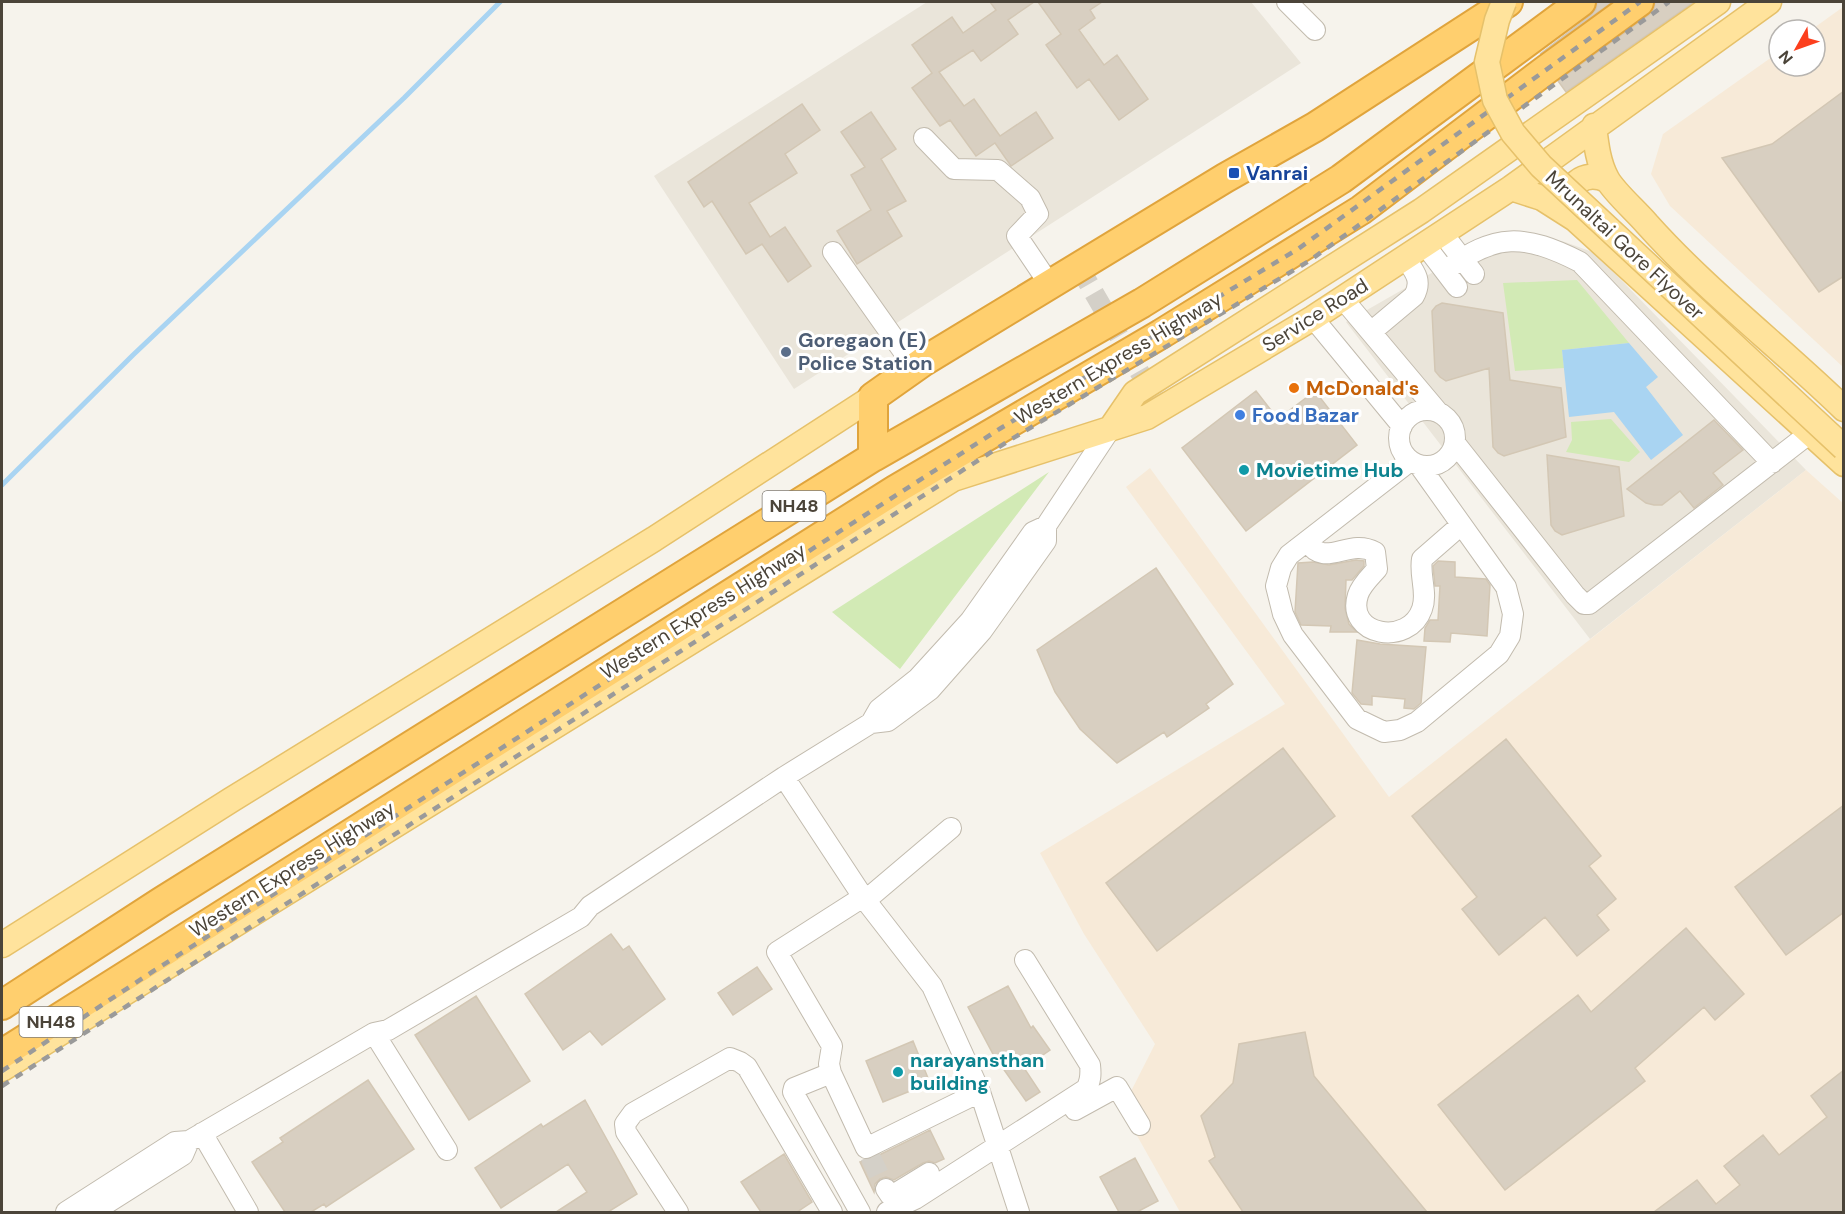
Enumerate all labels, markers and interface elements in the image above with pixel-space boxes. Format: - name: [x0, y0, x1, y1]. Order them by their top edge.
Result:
- north arrow: [1767, 18, 1827, 78]
- text: N: [1774, 46, 1798, 69]
- place label: Vanrai: [1246, 160, 1308, 186]
- street label: Mrunaltai Gore Flyover: [1540, 165, 1710, 325]
- marker: Vanrai: [1227, 166, 1241, 180]
- street label: Service Road: [1257, 272, 1373, 358]
- street label: Western Express Highway: [1009, 286, 1227, 430]
- place label: Goregaon (E) Police Station: [798, 327, 933, 376]
- marker: Goregaon (E) Police Station: [779, 345, 793, 359]
- place label: McDonald's: [1306, 375, 1419, 401]
- marker: McDonald's: [1287, 381, 1301, 395]
- place label: Food Bazar: [1252, 402, 1359, 428]
- marker: Food Bazar: [1233, 408, 1247, 422]
- place label: Movietime Hub: [1256, 457, 1404, 483]
- marker: Movietime Hub: [1237, 463, 1251, 477]
- road number: NH48: [762, 491, 826, 521]
- street label: Western Express Highway: [595, 537, 811, 685]
- street label: Western Express Highway: [184, 795, 400, 943]
- road number: NH48: [20, 1007, 82, 1037]
- place label: narayansthan building: [910, 1047, 1044, 1096]
- marker: narayansthan building: [891, 1065, 905, 1079]

